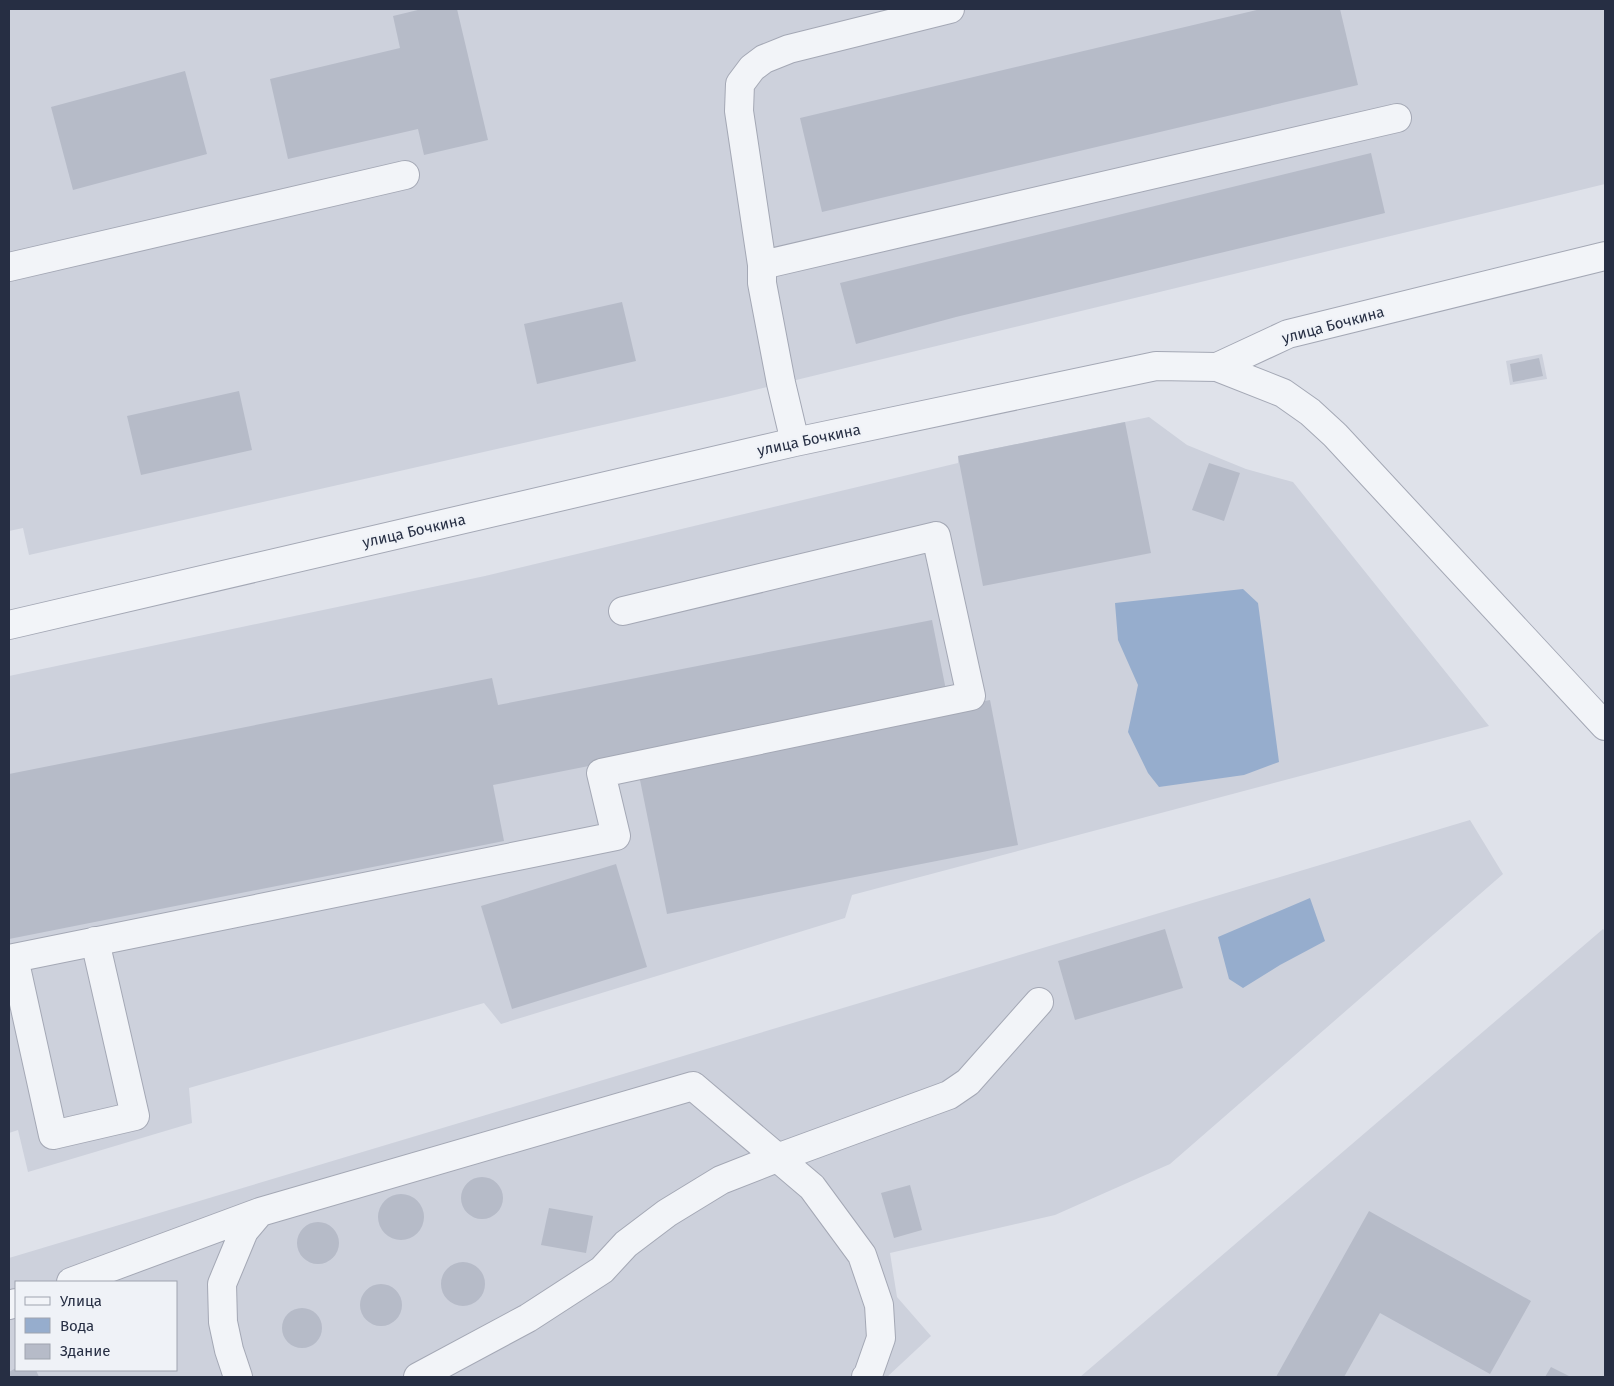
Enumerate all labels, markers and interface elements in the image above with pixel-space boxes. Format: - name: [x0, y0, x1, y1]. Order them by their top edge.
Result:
- street label: улица Бочкина: [1280, 303, 1386, 347]
- street label: улица Бочкина: [756, 420, 862, 460]
- street label: улица Бочкина: [361, 510, 467, 552]
- legend: [15, 1281, 178, 1371]
- text: Улица: [60, 1292, 102, 1310]
- text: Вода: [60, 1317, 94, 1335]
- text: Здание: [60, 1342, 110, 1360]

